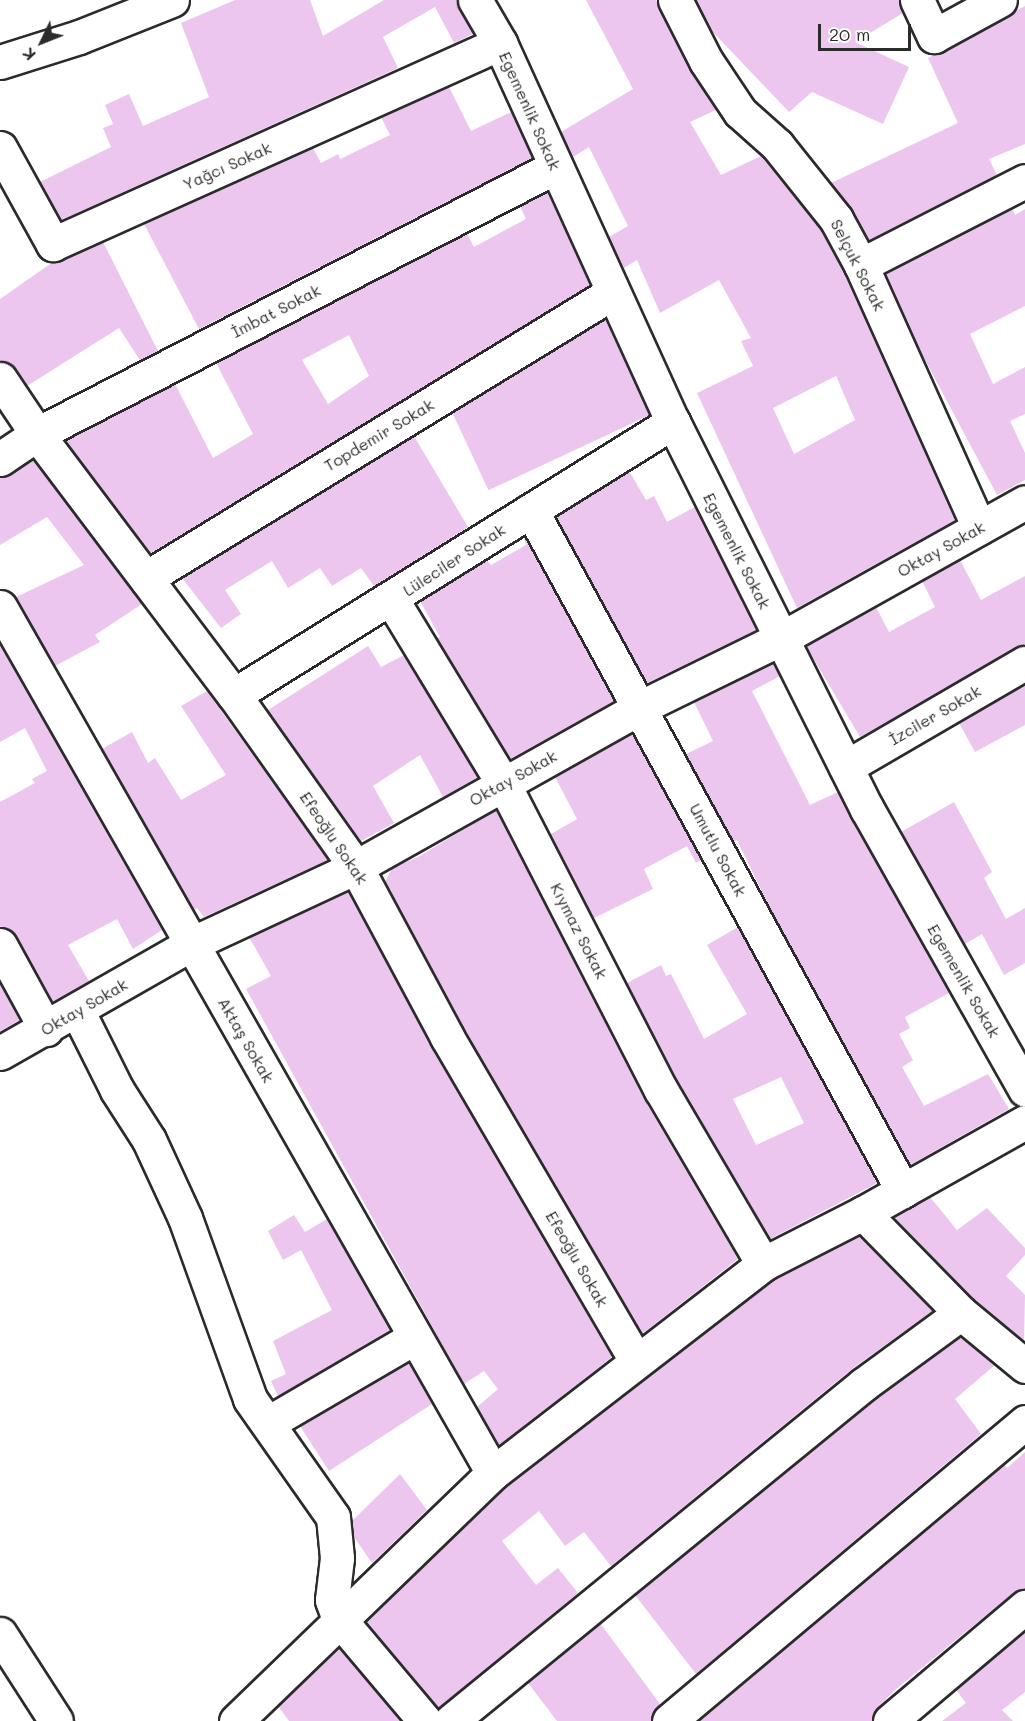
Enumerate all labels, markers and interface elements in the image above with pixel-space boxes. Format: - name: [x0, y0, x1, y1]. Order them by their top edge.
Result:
- north arrow: [12, 12, 72, 72]
- scale bar: [821, 12, 914, 50]
- text: 20 m: [829, 22, 870, 46]
- text: K: [17, 44, 40, 66]
- street label: Egemenlik Sokak: [495, 49, 565, 173]
- street label: Yağcı Sokak: [180, 138, 274, 194]
- street label: Selçuk Sokak: [827, 216, 889, 314]
- street label: İmbat Sokak: [228, 280, 324, 342]
- street label: Topdemir Sokak: [321, 395, 437, 475]
- street label: Egemenlik Sokak: [699, 490, 775, 612]
- street label: Oktay Sokak: [894, 517, 988, 581]
- street label: Lüleciler Sokak: [399, 520, 509, 600]
- street label: İzciler Sokak: [886, 681, 984, 749]
- street label: Oktay Sokak: [466, 746, 560, 810]
- street label: Efeoğlu Sokak: [296, 788, 372, 888]
- street label: Umutlu Sokak: [685, 800, 751, 900]
- street label: Kıymaz Sokak: [547, 880, 611, 982]
- street label: Egemenlik Sokak: [924, 921, 1004, 1041]
- street label: Oktay Sokak: [37, 974, 131, 1040]
- street label: Aktaş Sokak: [214, 994, 278, 1086]
- street label: Efeoğlu Sokak: [542, 1208, 612, 1310]

